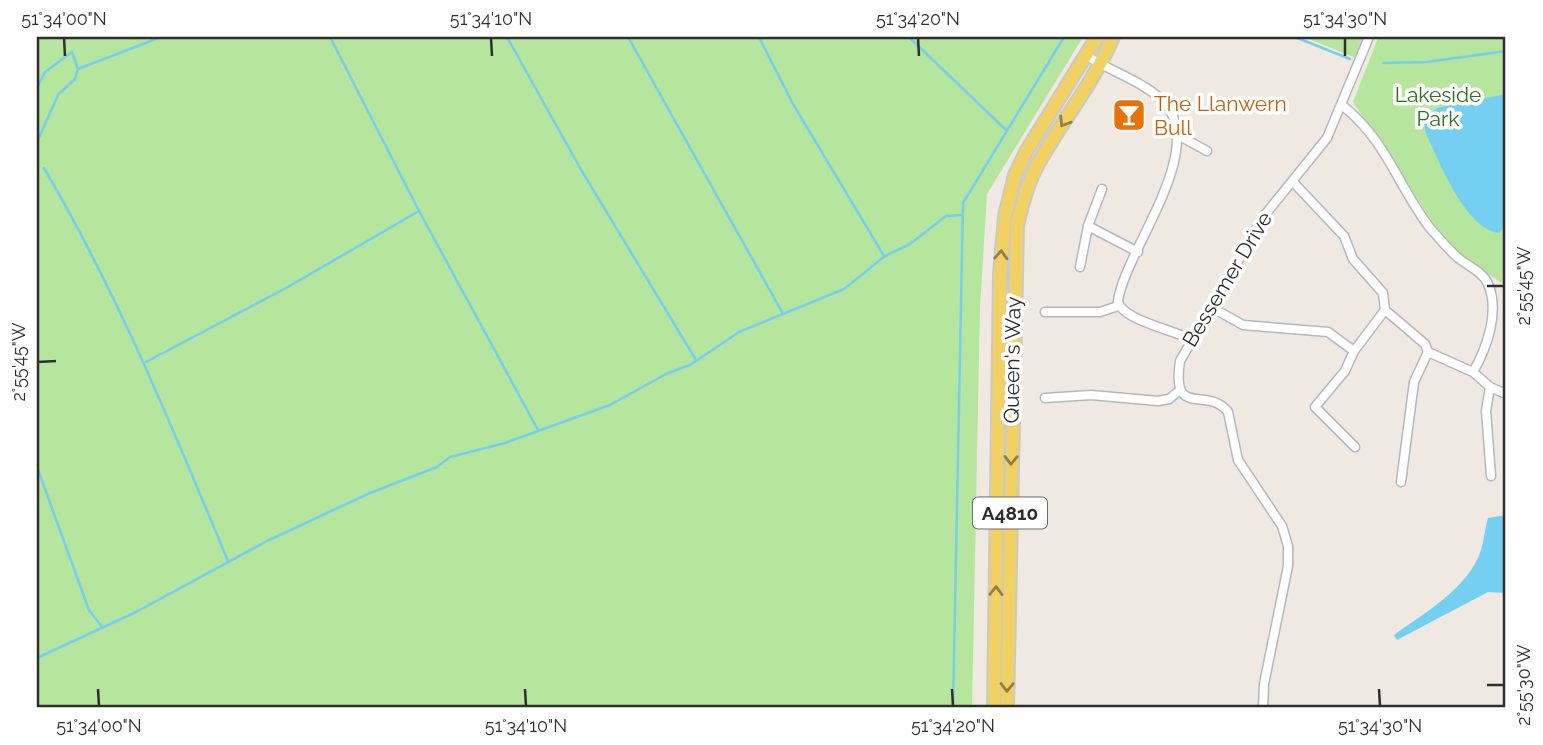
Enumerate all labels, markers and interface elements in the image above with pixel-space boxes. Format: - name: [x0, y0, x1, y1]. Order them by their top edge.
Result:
- text: 51°34'00"N: [21, 8, 107, 29]
- text: 51°34'10"N: [450, 8, 532, 29]
- text: 51°34'20"N: [876, 8, 960, 29]
- text: 51°34'30"N: [1303, 8, 1387, 29]
- park label: Lakeside Park: [1395, 82, 1481, 131]
- place label: The Llanwern Bull: [1154, 91, 1287, 140]
- bar icon: The Llanwern Bull: [1110, 96, 1148, 134]
- one-way arrow: [1060, 114, 1073, 127]
- street label: Bessemer Drive: [1177, 207, 1277, 351]
- text: 2°55'45"W: [1513, 246, 1534, 326]
- one-way arrow: [994, 249, 1009, 260]
- street label: Queen's Way: [998, 296, 1026, 424]
- text: 2°55'45"W: [8, 322, 29, 402]
- one-way arrow: [1003, 455, 1019, 465]
- road number: A4810: [973, 498, 1047, 528]
- one-way arrow: [988, 585, 1004, 596]
- text: 2°55'30"W: [1513, 644, 1534, 726]
- one-way arrow: [999, 682, 1015, 693]
- text: 51°34'00"N: [56, 715, 142, 736]
- text: 51°34'10"N: [485, 715, 567, 736]
- text: 51°34'20"N: [911, 715, 995, 736]
- text: 51°34'30"N: [1338, 715, 1422, 736]

